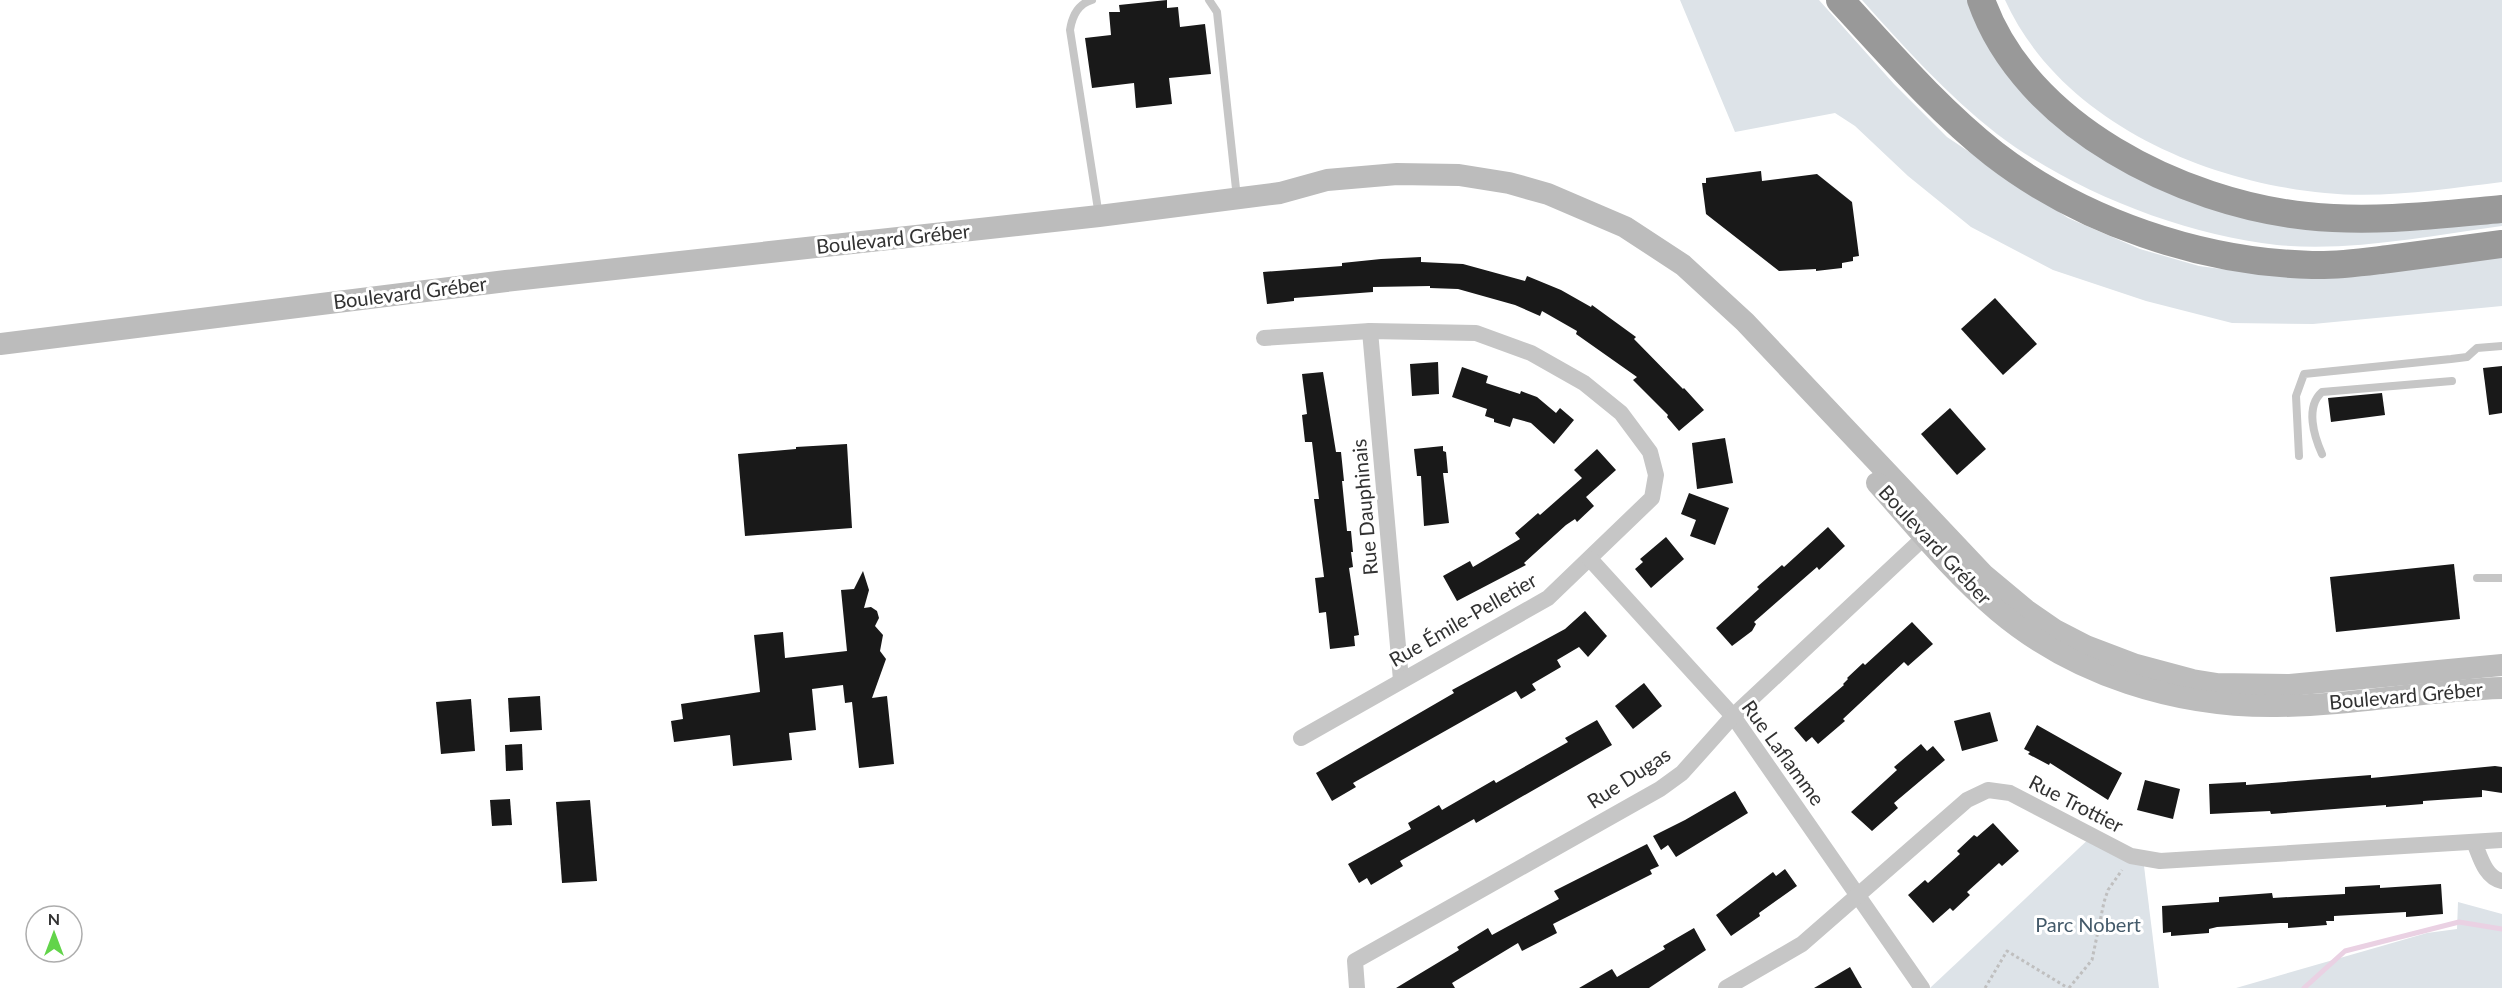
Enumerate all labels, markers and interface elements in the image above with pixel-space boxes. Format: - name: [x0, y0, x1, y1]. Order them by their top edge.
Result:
- street label: Boulevard Gréber: [815, 218, 972, 258]
- street label: Boulevard Gréber: [332, 271, 489, 313]
- street label: Rue Dauphinais: [1346, 438, 1382, 576]
- street label: Boulevard Gréber: [1874, 480, 1998, 610]
- street label: Rue Émile-Pelletier: [1384, 567, 1541, 671]
- street label: Boulevard Gréber: [2328, 676, 2485, 714]
- street label: Rue Laflamme: [1738, 695, 1830, 810]
- street label: Rue Dugas: [1582, 741, 1674, 813]
- street label: Rue Trottier: [2025, 769, 2128, 837]
- north arrow: [24, 904, 84, 964]
- text: N: [48, 909, 60, 928]
- park label: Parc Nobert: [2035, 912, 2141, 936]

